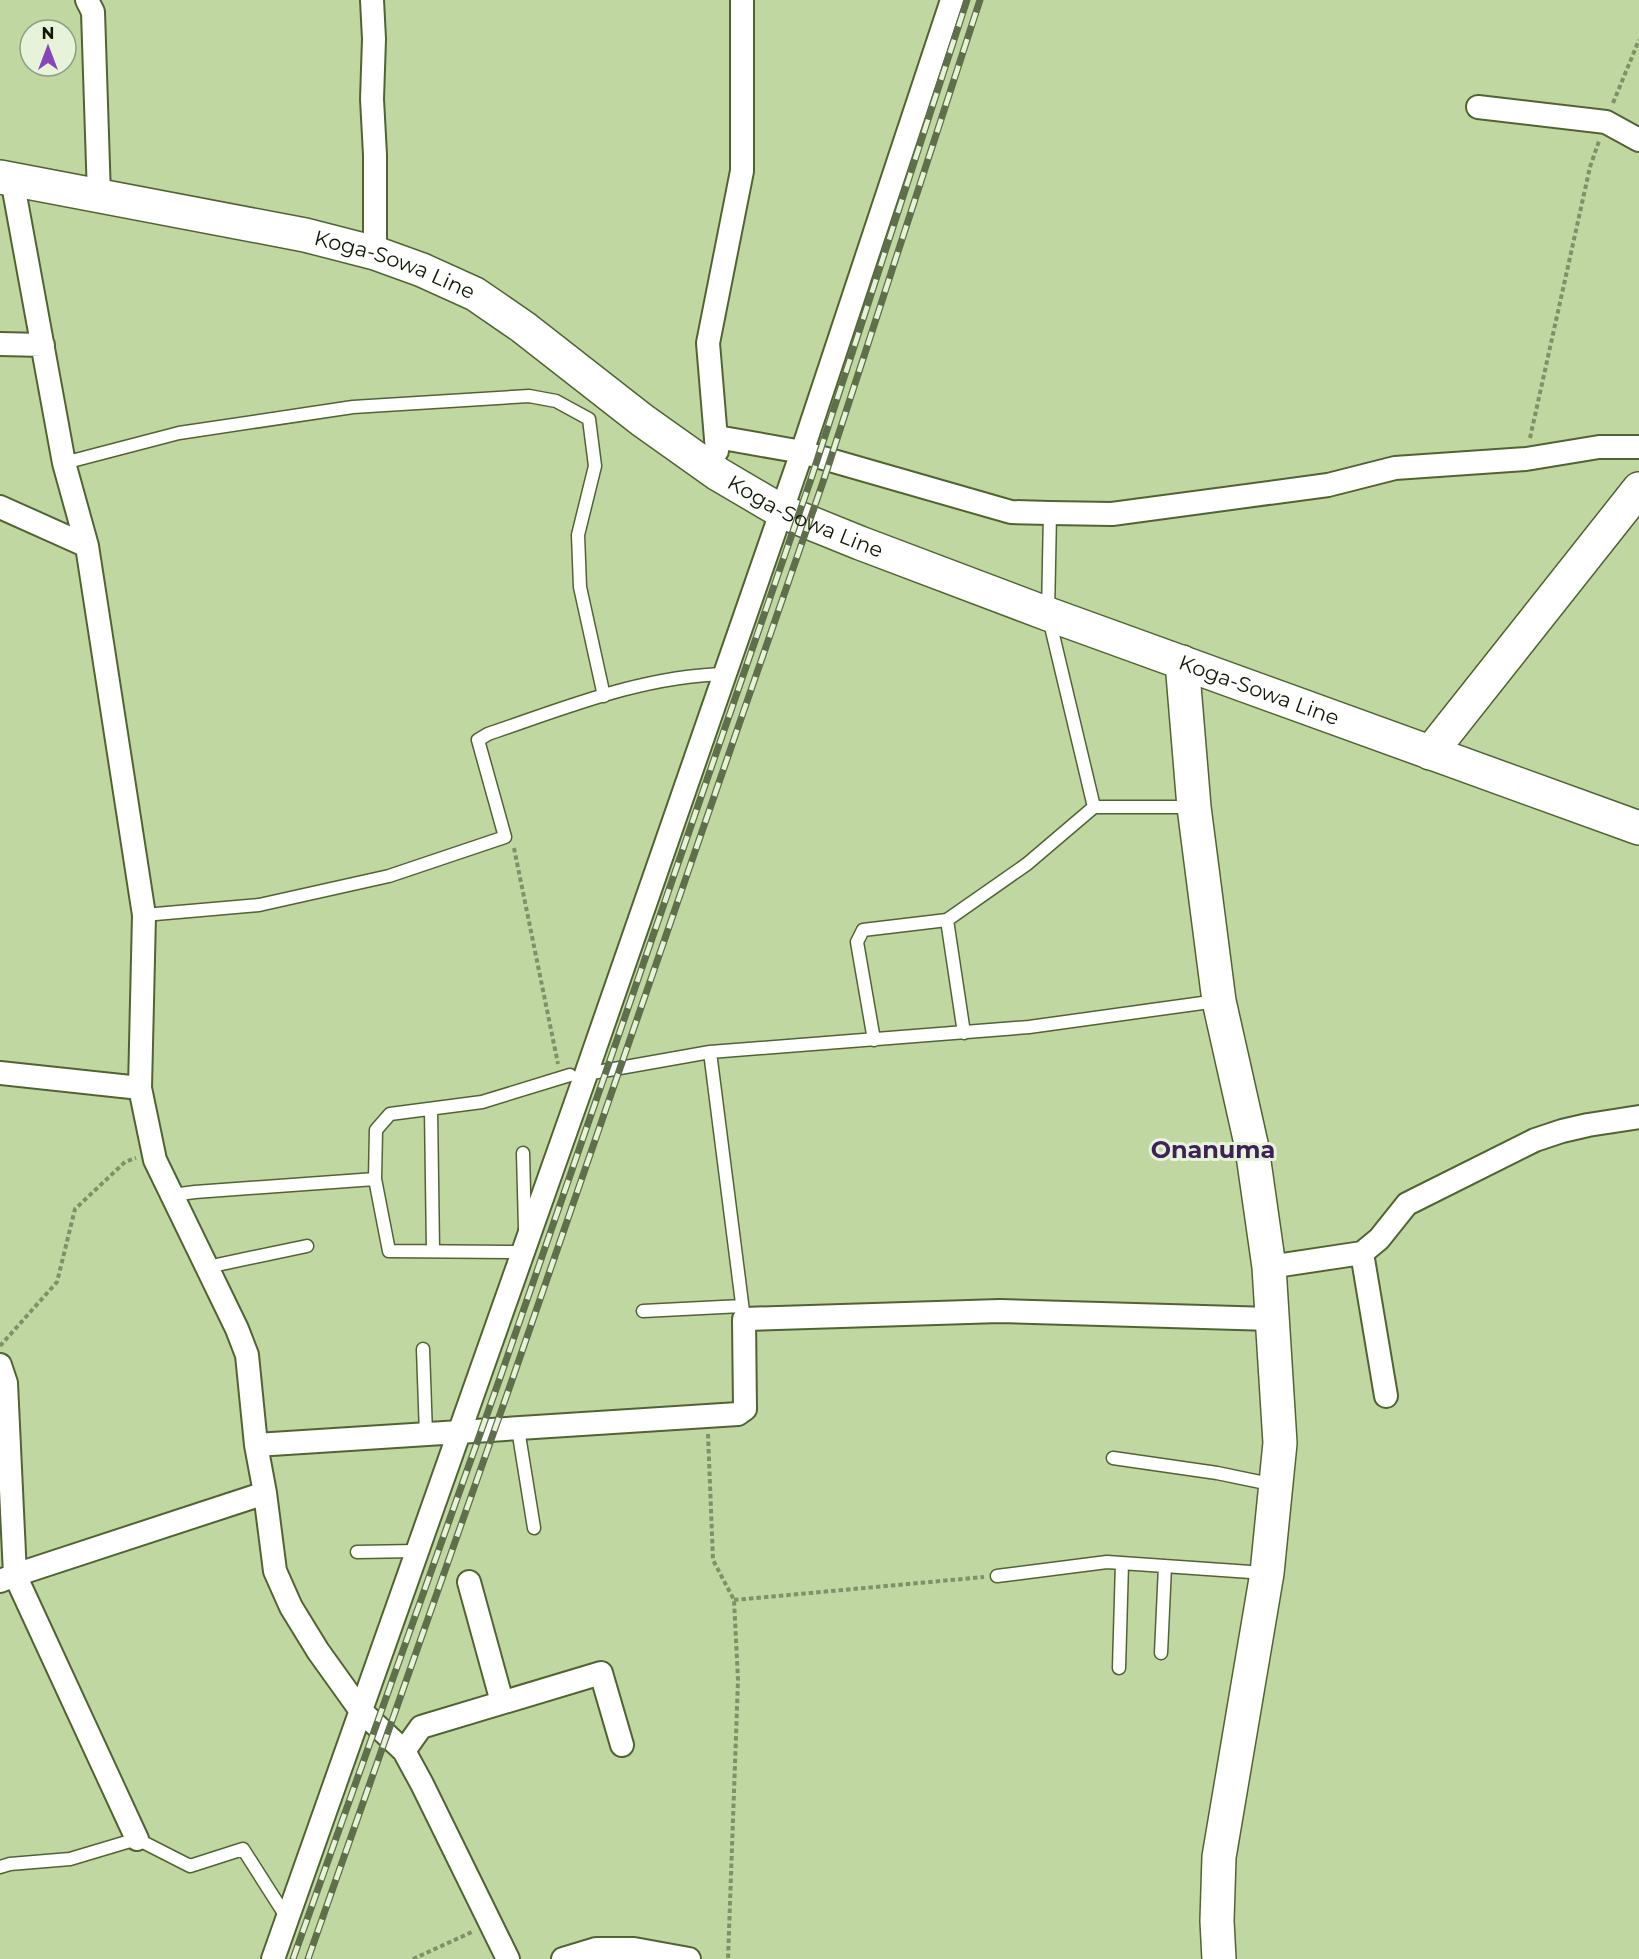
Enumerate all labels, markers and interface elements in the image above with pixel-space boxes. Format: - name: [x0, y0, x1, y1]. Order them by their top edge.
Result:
- north arrow: [18, 18, 78, 78]
- text: N: [42, 24, 54, 43]
- street label: Koga-Sowa Line: [312, 225, 479, 304]
- street label: Koga-Sowa Line: [723, 469, 887, 563]
- street label: Koga-Sowa Line: [1176, 649, 1343, 730]
- district label: Onanuma: [1151, 1135, 1275, 1164]

